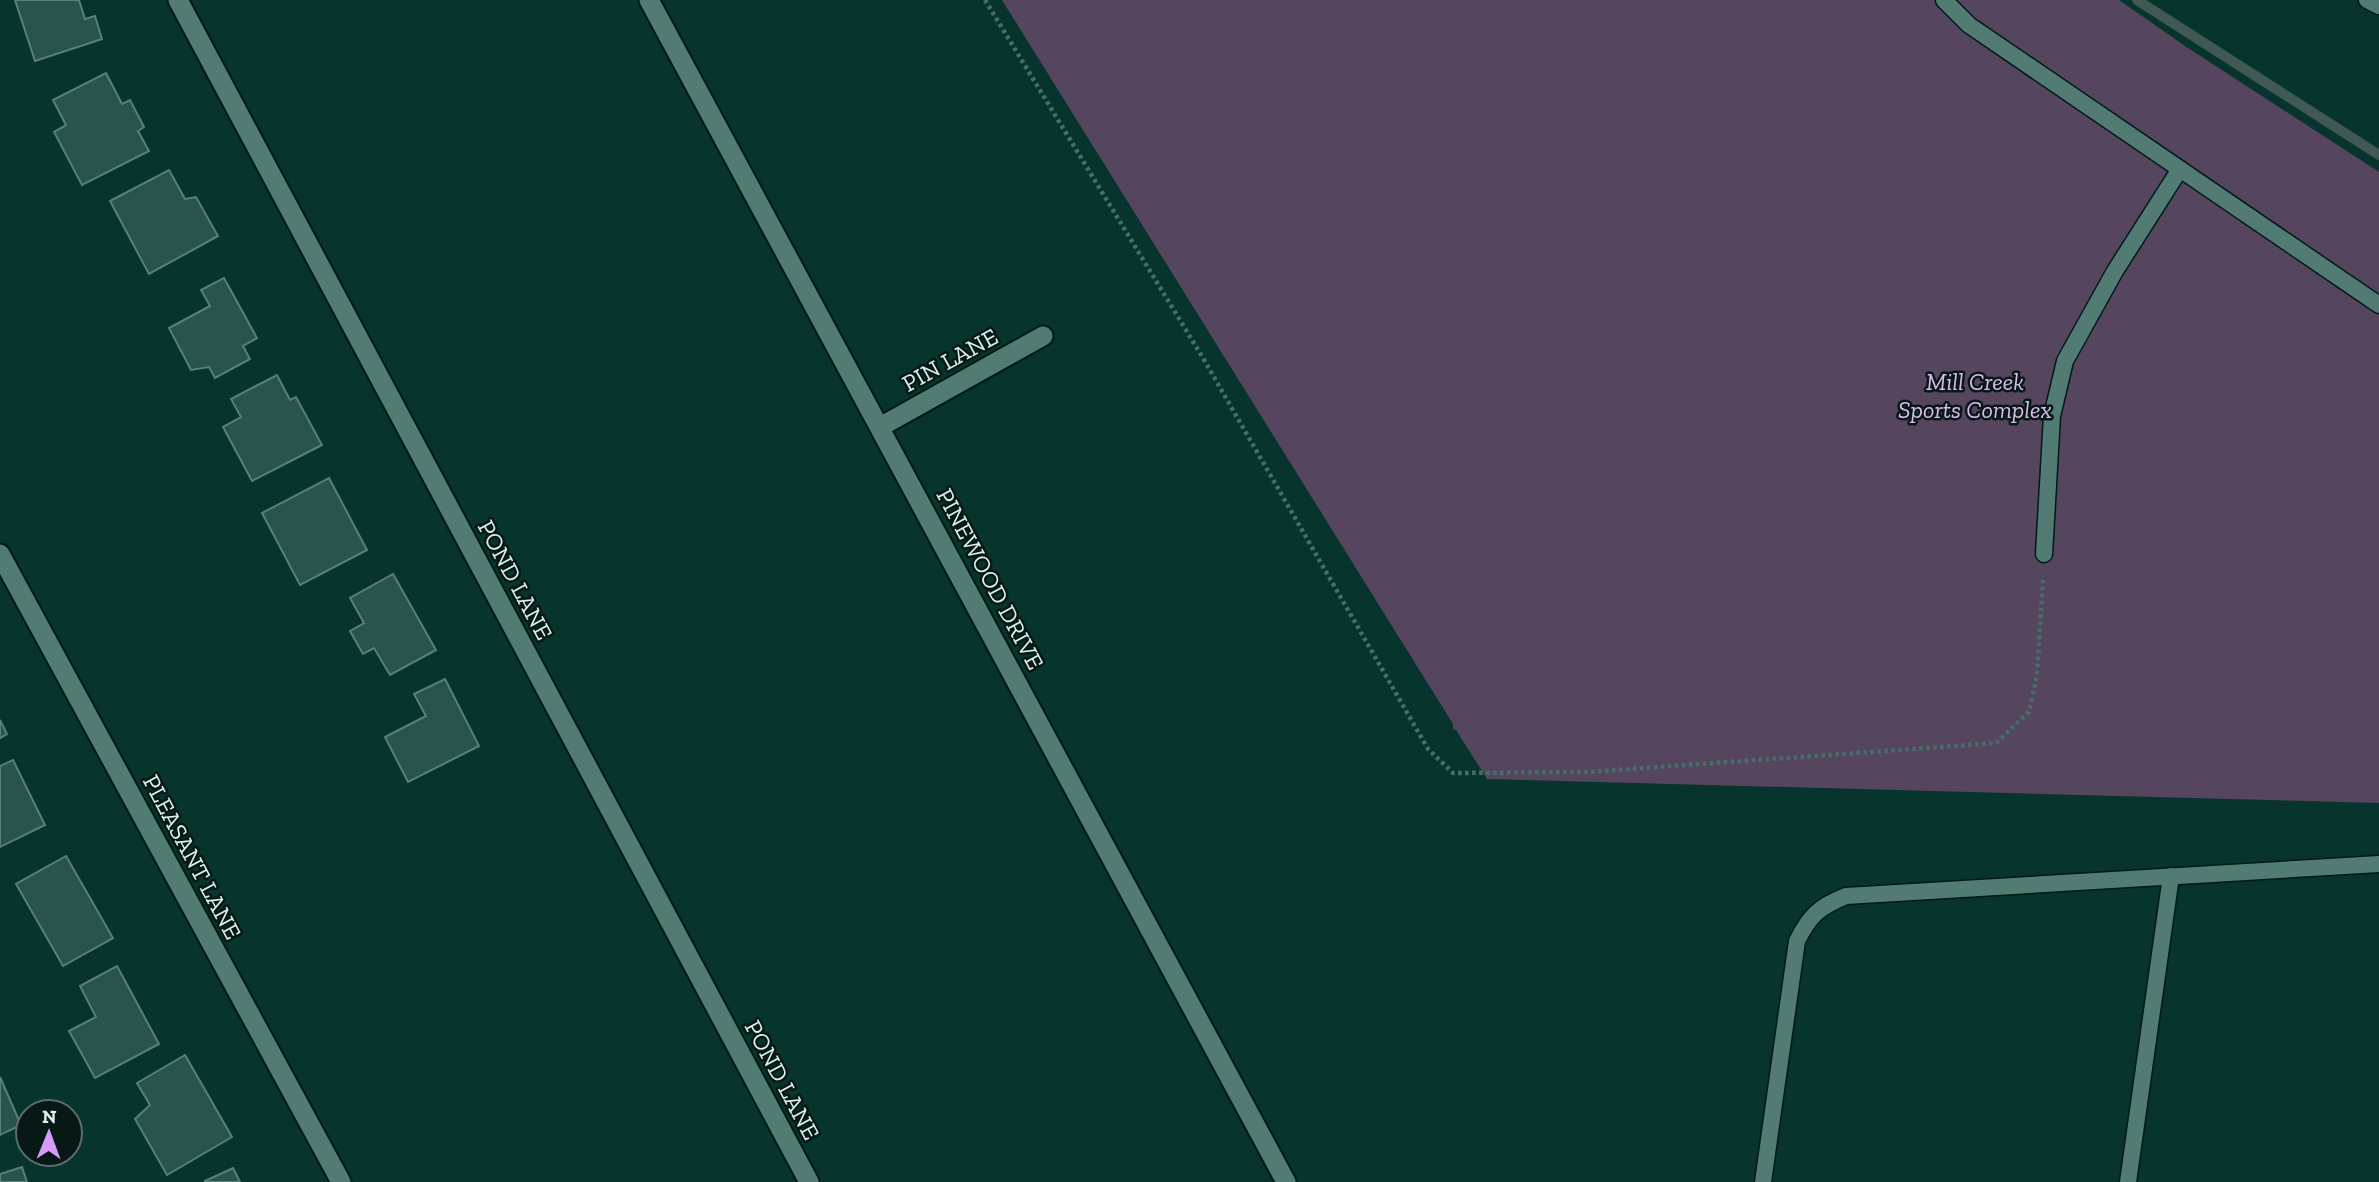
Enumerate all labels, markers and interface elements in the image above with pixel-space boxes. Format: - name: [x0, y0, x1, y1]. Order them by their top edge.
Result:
- street label: PIN LANE: [897, 321, 1003, 398]
- park label: Mill Creek Sports Complex: [1898, 367, 2052, 424]
- street label: PINEWOOD DRIVE: [930, 483, 1050, 674]
- street label: POND LANE: [472, 515, 559, 645]
- street label: PLEASANT LANE: [137, 769, 248, 944]
- street label: POND LANE: [739, 1015, 826, 1145]
- north arrow: [14, 1098, 84, 1168]
- text: N: [42, 1105, 57, 1128]

